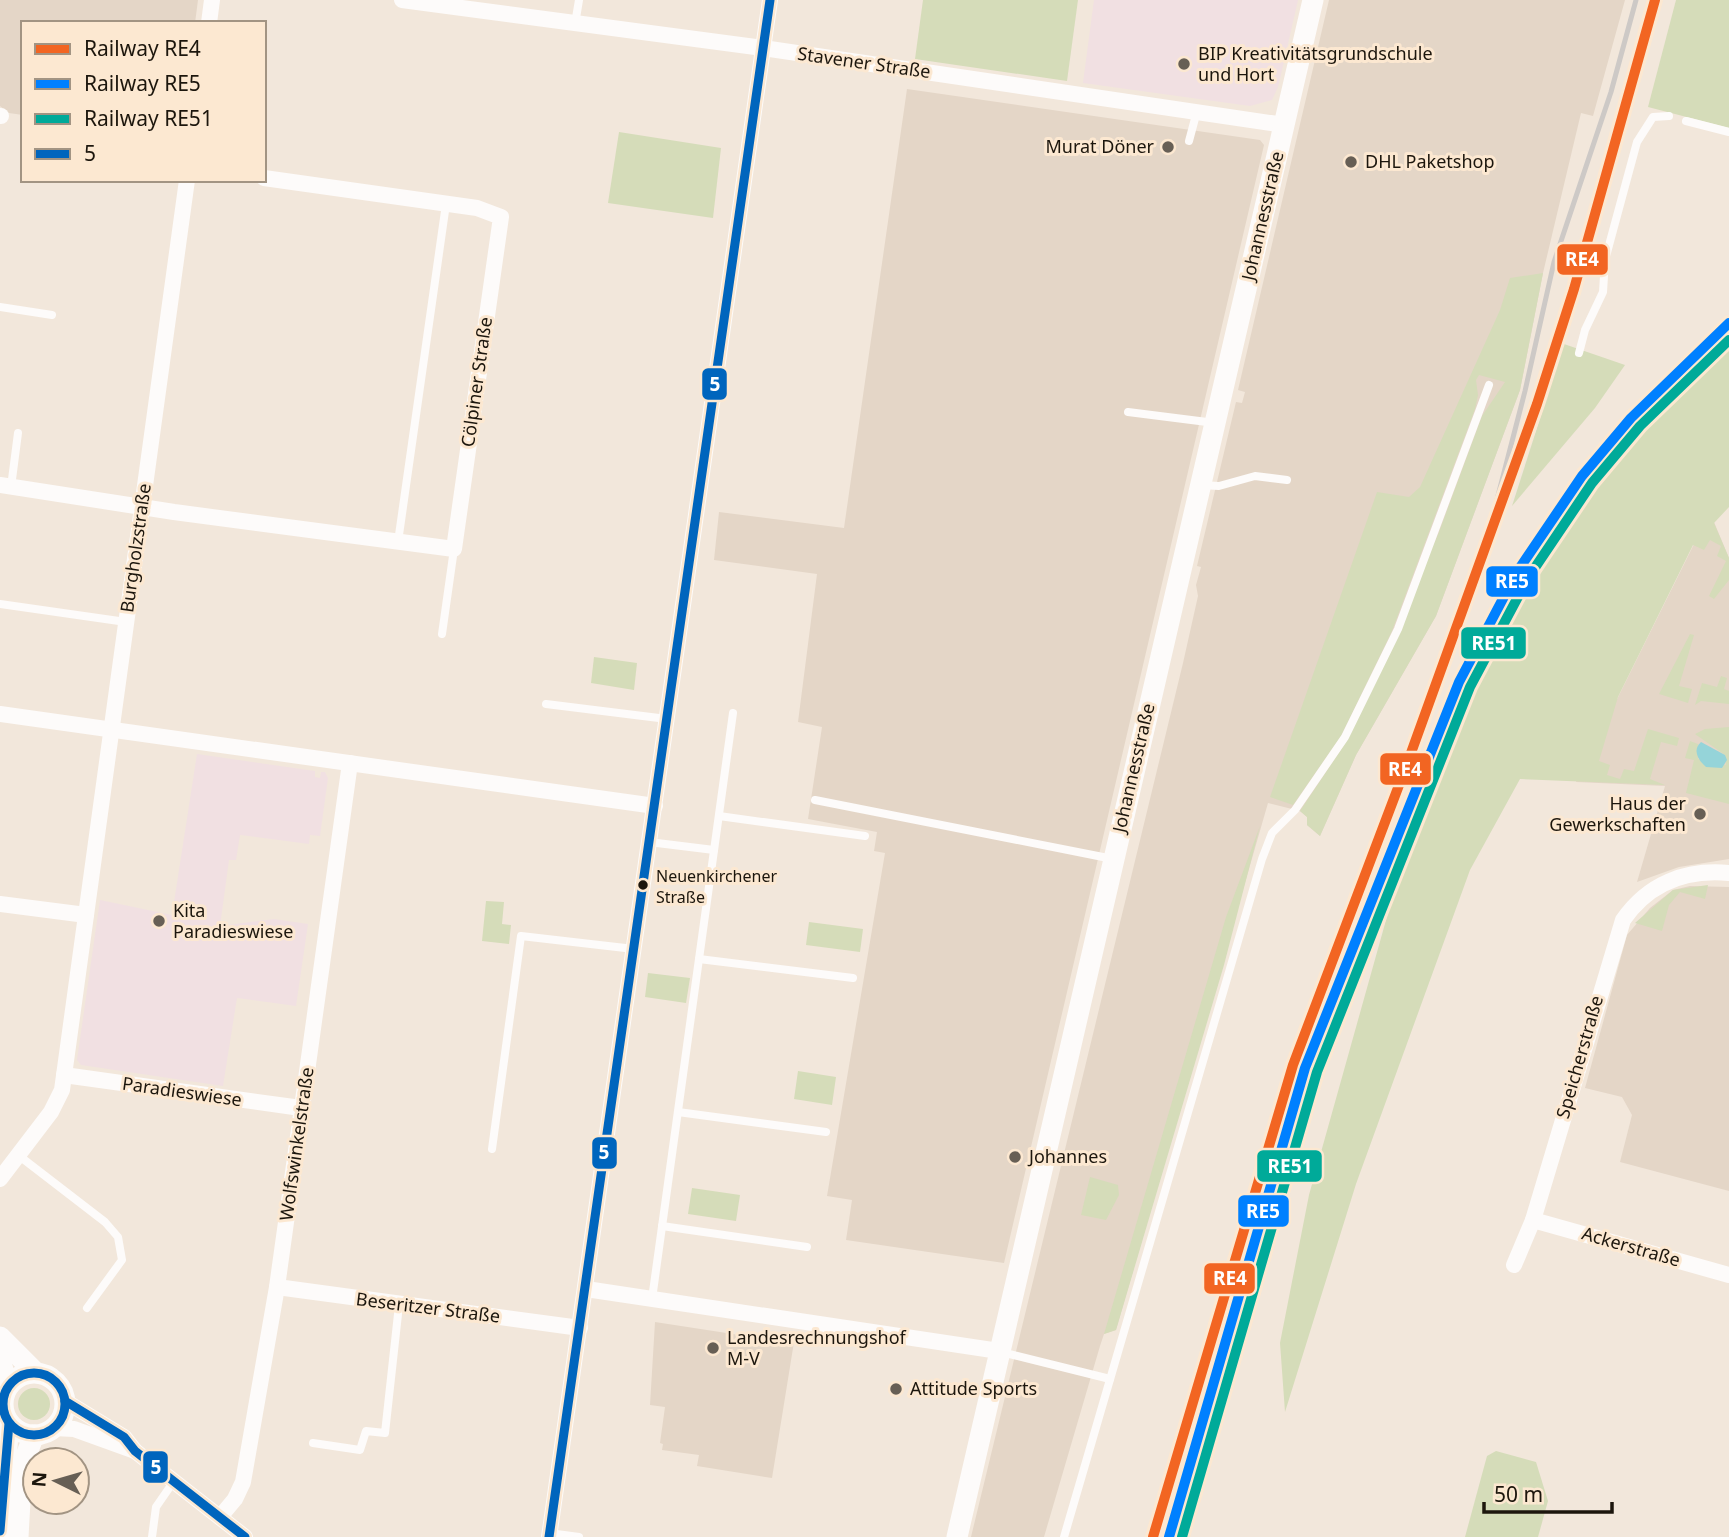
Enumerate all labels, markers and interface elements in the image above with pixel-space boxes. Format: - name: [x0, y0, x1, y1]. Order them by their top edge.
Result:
- legend: [21, 21, 266, 182]
- text: Railway RE4: [84, 34, 201, 62]
- street label: Stavener Straße: [796, 41, 932, 83]
- place label: BIP Kreativitätsgrundschule und Hort: [1198, 41, 1433, 86]
- marker: BIP Kreativitätsgrundschule und Hort: [1176, 56, 1192, 72]
- text: Railway RE5: [84, 69, 201, 97]
- text: Railway RE51: [84, 104, 213, 132]
- place label: Murat Döner: [1045, 134, 1155, 158]
- text: 5: [84, 139, 96, 167]
- marker: Murat Döner: [1160, 139, 1176, 155]
- street label: Johannesstraße: [1235, 149, 1289, 285]
- place label: DHL Paketshop: [1365, 149, 1495, 173]
- marker: DHL Paketshop: [1343, 154, 1359, 170]
- line badge: RE4: [1556, 243, 1609, 276]
- text: RE4: [1565, 246, 1599, 272]
- street label: Cölpiner Straße: [455, 315, 497, 448]
- line badge: 5: [701, 367, 728, 401]
- text: 5: [710, 371, 720, 397]
- street label: Burgholzstraße: [114, 482, 156, 614]
- line badge: RE5: [1485, 565, 1539, 598]
- text: RE5: [1495, 568, 1529, 594]
- line badge: RE51: [1460, 626, 1527, 660]
- text: RE51: [1472, 630, 1516, 656]
- street label: Johannesstraße: [1106, 701, 1160, 837]
- line badge: RE4: [1379, 752, 1432, 786]
- text: RE4: [1388, 756, 1422, 782]
- place label: Haus der Gewerkschaften: [1549, 791, 1687, 836]
- marker: Haus der Gewerkschaften: [1692, 806, 1708, 822]
- place label: Neuenkirchener Straße: [656, 865, 777, 908]
- marker: Neuenkirchener Straße: [636, 878, 650, 892]
- place label: Kita Paradieswiese: [173, 898, 293, 943]
- marker: Kita Paradieswiese: [151, 913, 167, 929]
- street label: Speicherstraße: [1550, 992, 1608, 1121]
- street label: Wolfswinkelstraße: [273, 1066, 319, 1222]
- street label: Paradieswiese: [121, 1071, 243, 1111]
- line badge: 5: [591, 1136, 618, 1170]
- text: 5: [599, 1139, 609, 1165]
- place label: Johannes: [1027, 1144, 1107, 1168]
- marker: Johannes: [1007, 1149, 1023, 1165]
- line badge: RE51: [1256, 1149, 1323, 1183]
- text: RE51: [1268, 1153, 1312, 1179]
- line badge: RE5: [1237, 1194, 1290, 1228]
- text: RE5: [1246, 1198, 1280, 1224]
- street label: Ackerstraße: [1579, 1221, 1683, 1272]
- line badge: RE4: [1203, 1262, 1256, 1295]
- text: RE4: [1213, 1265, 1247, 1291]
- street label: Beseritzer Straße: [355, 1286, 502, 1328]
- place label: Landesrechnungshof M-V: [727, 1325, 907, 1370]
- marker: Landesrechnungshof M-V: [705, 1340, 721, 1356]
- place label: Attitude Sports: [910, 1376, 1037, 1400]
- marker: Attitude Sports: [888, 1381, 904, 1397]
- north arrow: [21, 1446, 91, 1516]
- line badge: 5: [142, 1450, 169, 1484]
- text: 5: [151, 1454, 161, 1480]
- scale bar: [1484, 1470, 1612, 1514]
- text: N: [25, 1471, 53, 1488]
- text: 50 m: [1494, 1480, 1543, 1508]

